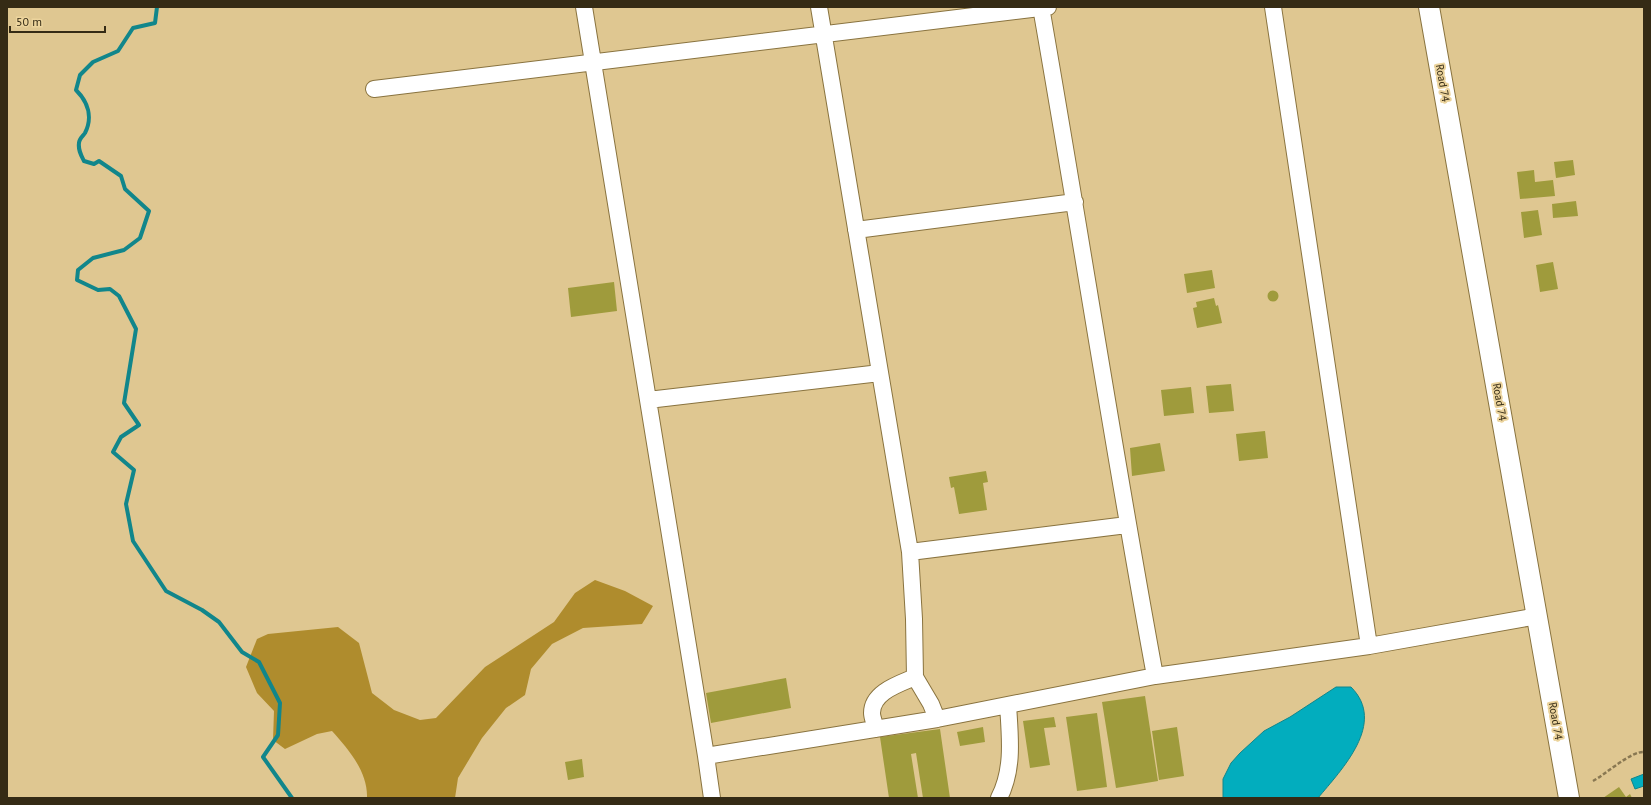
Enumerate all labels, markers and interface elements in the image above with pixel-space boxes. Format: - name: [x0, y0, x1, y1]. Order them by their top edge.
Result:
- scale bar: [10, 8, 105, 34]
- text: 50 m: [16, 14, 42, 29]
- street label: Road 74: [1433, 63, 1453, 103]
- street label: Road 74: [1490, 382, 1510, 422]
- street label: Road 74: [1546, 701, 1566, 741]

